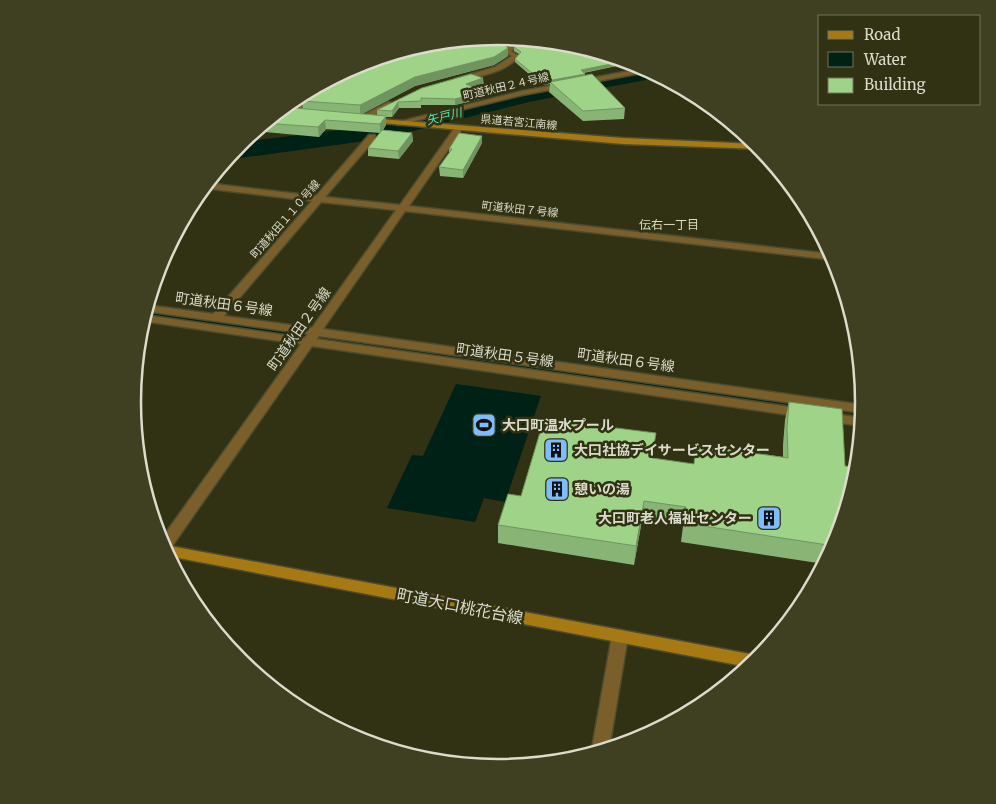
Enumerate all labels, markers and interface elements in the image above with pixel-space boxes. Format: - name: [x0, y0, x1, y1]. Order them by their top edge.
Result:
- legend: [818, 15, 981, 105]
- text: Road: [864, 25, 900, 44]
- text: Water: [863, 50, 907, 69]
- street label: 町道秋田２４号線: [462, 69, 550, 103]
- text: Building: [864, 75, 926, 94]
- water label: 矢戸川: [425, 104, 465, 128]
- street label: 県道若宮江南線: [480, 112, 558, 132]
- street label: 町道秋田１１０号線: [247, 177, 323, 261]
- street label: 町道秋田７号線: [481, 198, 559, 220]
- district label: 伝右一丁目: [639, 217, 699, 232]
- street label: 町道秋田２号線: [264, 284, 334, 374]
- street label: 町道秋田６号線: [174, 288, 274, 320]
- street label: 町道秋田５号線: [455, 339, 555, 371]
- street label: 町道秋田６号線: [576, 344, 676, 376]
- sports icon: 大口町温水プール: [471, 412, 497, 438]
- place label: 大口町温水プール: [502, 416, 614, 434]
- building icon: 大口社協デイサービスセンター: [543, 437, 569, 463]
- place label: 大口社協デイサービスセンター: [574, 441, 770, 459]
- building icon: 憩いの湯: [544, 476, 570, 502]
- place label: 憩いの湯: [574, 480, 630, 498]
- building icon: 大口町老人福祉センター: [756, 505, 782, 531]
- place label: 大口町老人福祉センター: [598, 509, 752, 527]
- street label: 町道大口桃花台線: [395, 584, 525, 628]

